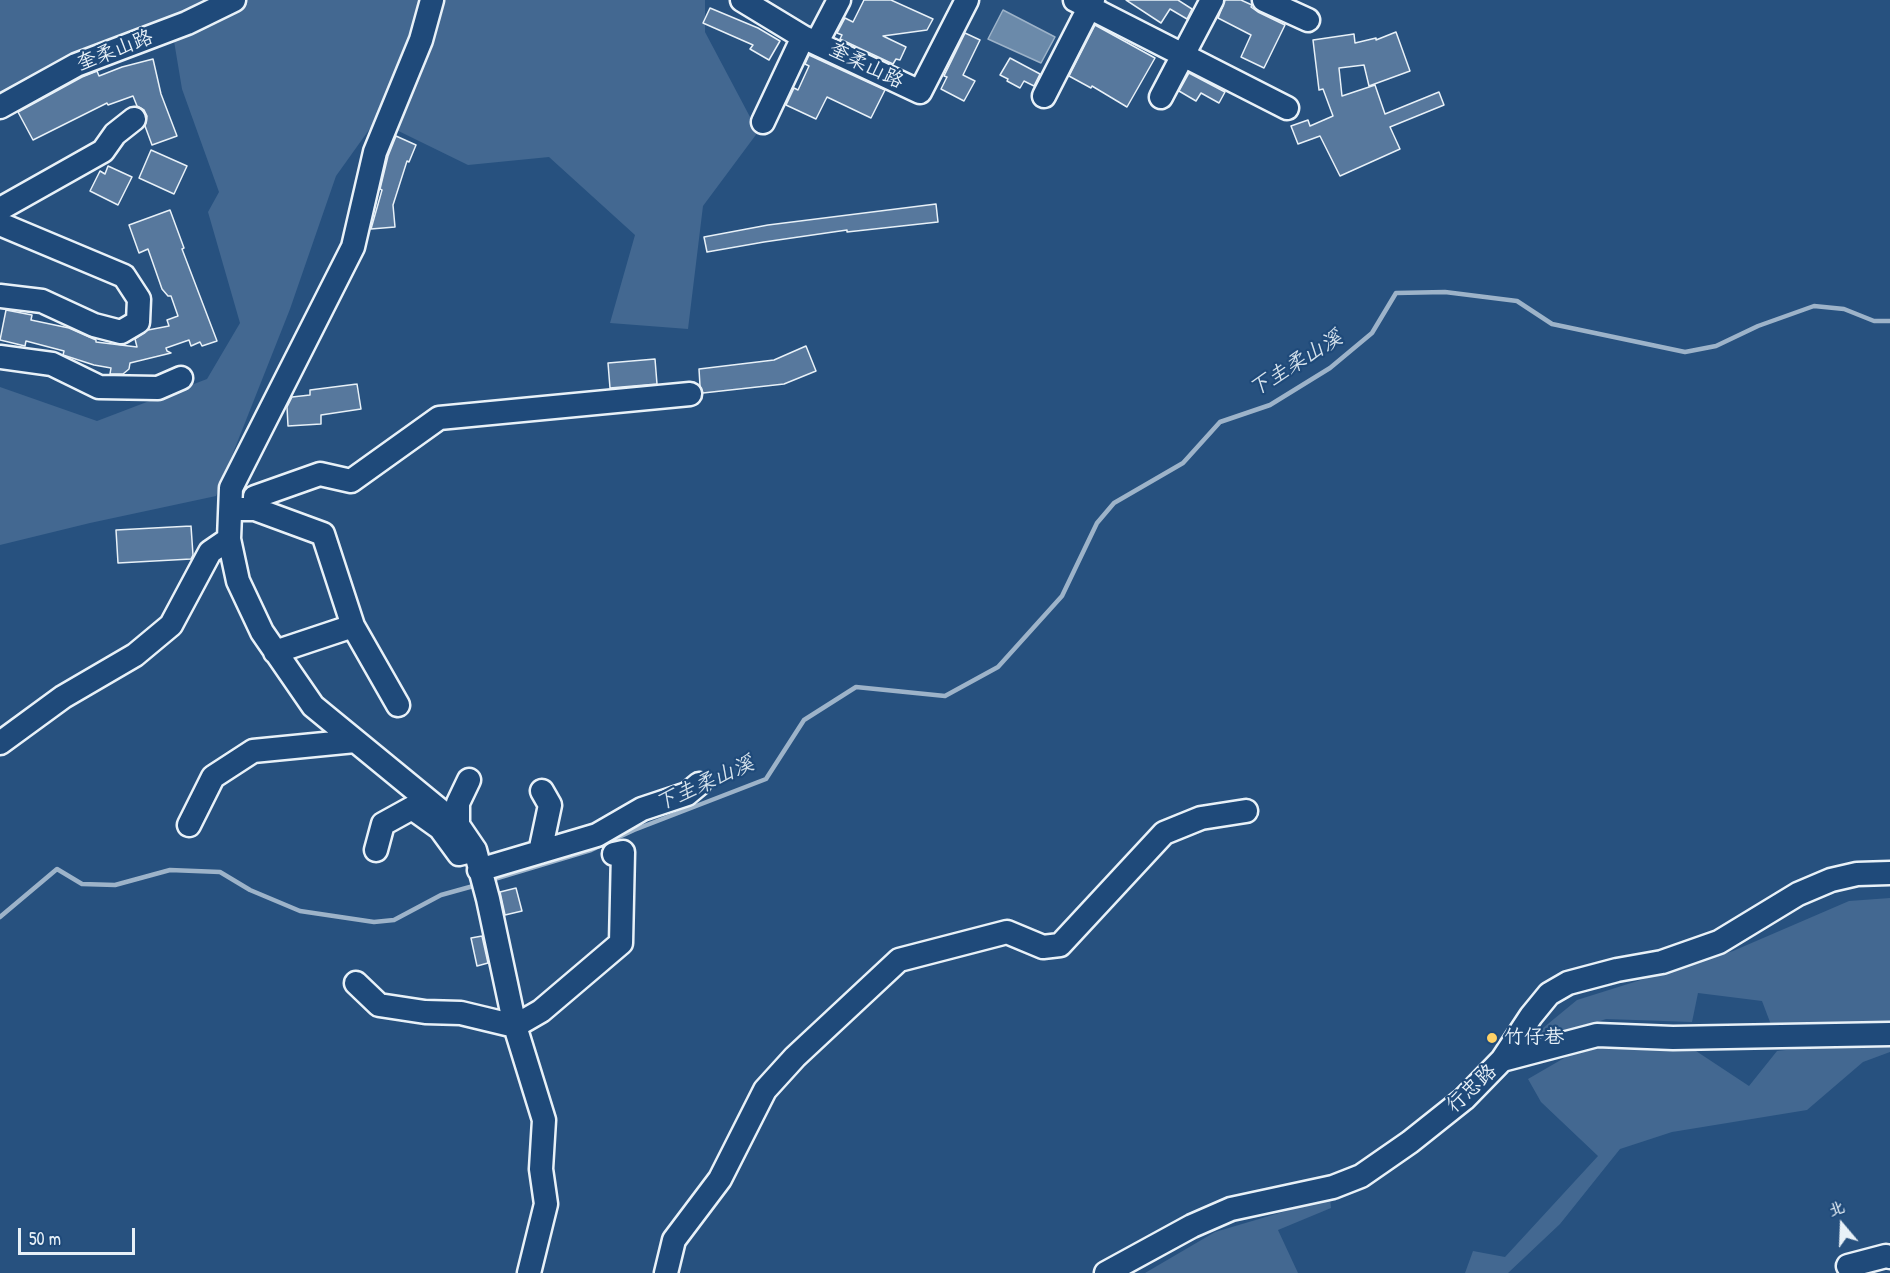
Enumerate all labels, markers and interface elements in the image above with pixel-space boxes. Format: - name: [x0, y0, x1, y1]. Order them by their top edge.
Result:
- street label: 奎柔山路: [73, 25, 157, 77]
- street label: 奎柔山路: [825, 38, 907, 94]
- water label: 下圭柔山溪: [1245, 325, 1347, 403]
- water label: 下圭柔山溪: [652, 751, 758, 817]
- place label: 竹仔巷: [1504, 1026, 1564, 1050]
- marker: 竹仔巷: [1485, 1031, 1499, 1045]
- street label: 行忠路: [1442, 1060, 1502, 1118]
- north arrow: [1812, 1195, 1872, 1255]
- text: 北: [1825, 1195, 1847, 1221]
- scale bar: [21, 1216, 138, 1254]
- text: 50 m: [29, 1226, 61, 1251]

